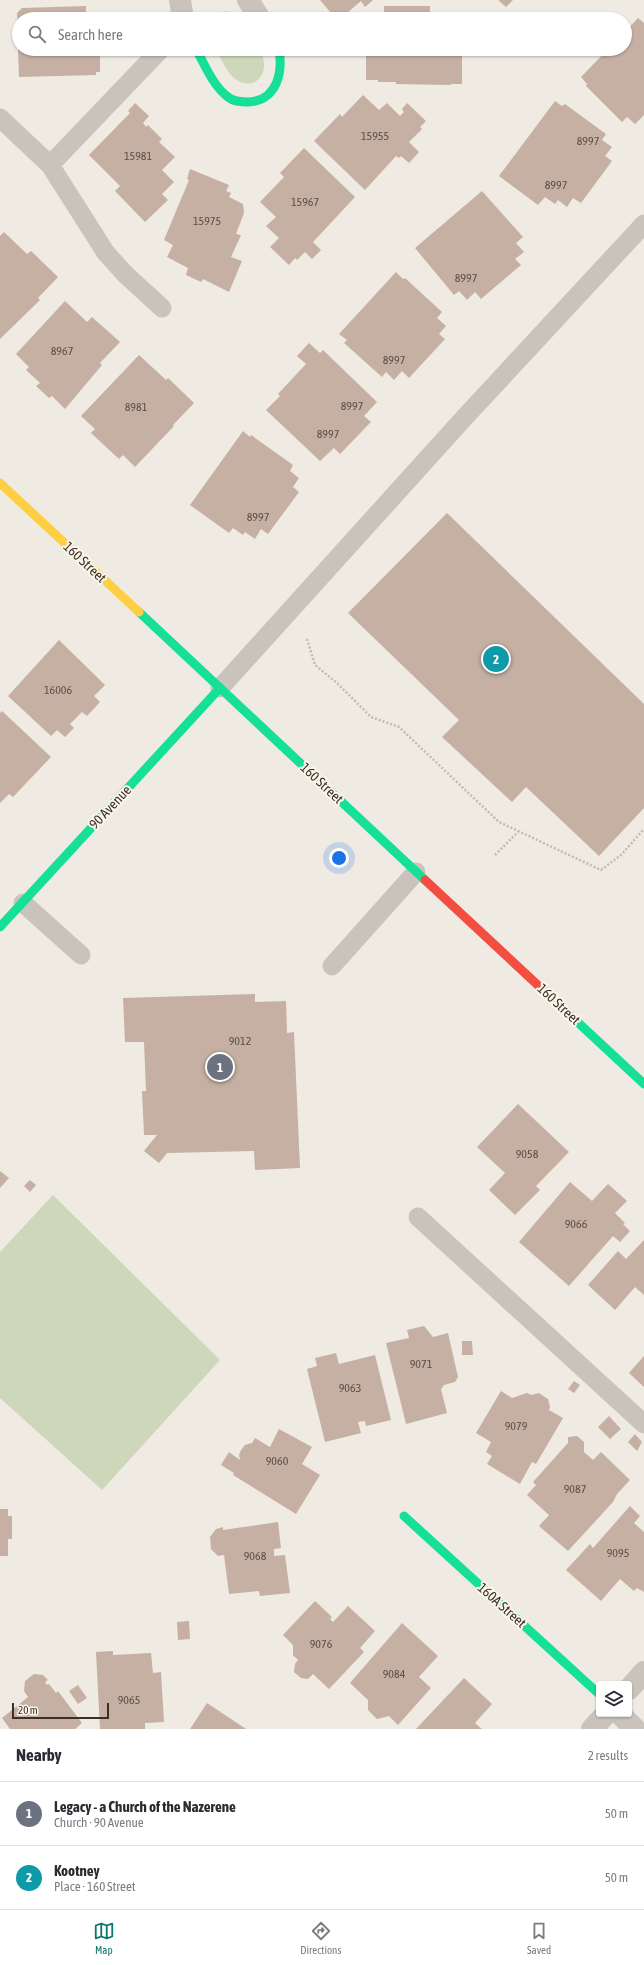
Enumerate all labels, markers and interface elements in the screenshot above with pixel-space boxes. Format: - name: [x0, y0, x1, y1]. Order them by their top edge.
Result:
- search box: [12, 12, 632, 56]
- icon: search: [26, 23, 48, 45]
- text: Search here: [58, 26, 123, 43]
- house number: 15955: [361, 129, 389, 143]
- house number: 8997: [577, 134, 600, 148]
- house number: 15981: [124, 149, 152, 163]
- house number: 8997: [545, 178, 568, 192]
- house number: 15967: [291, 195, 319, 209]
- house number: 15975: [193, 214, 221, 228]
- house number: 8997: [455, 271, 478, 285]
- house number: 8967: [51, 344, 74, 358]
- house number: 8997: [383, 353, 406, 367]
- house number: 8997: [341, 399, 364, 413]
- house number: 8981: [125, 400, 148, 414]
- house number: 8997: [317, 427, 340, 441]
- house number: 8997: [247, 510, 270, 524]
- street label: 160 Street: [60, 538, 110, 586]
- pin: 2: [483, 644, 509, 674]
- house number: 16006: [44, 683, 72, 697]
- street label: 160 Street: [297, 759, 347, 807]
- street label: 90 Avenue: [86, 782, 134, 832]
- your location: [329, 848, 349, 868]
- street label: 160 Street: [534, 980, 584, 1028]
- house number: 9012: [229, 1034, 251, 1048]
- pin: 1: [207, 1052, 233, 1082]
- house number: 9058: [516, 1147, 539, 1161]
- house number: 9066: [565, 1217, 588, 1231]
- house number: 9071: [410, 1357, 433, 1371]
- house number: 9063: [339, 1381, 361, 1395]
- house number: 9079: [505, 1419, 528, 1433]
- house number: 9060: [266, 1454, 289, 1468]
- house number: 9087: [564, 1482, 587, 1496]
- house number: 9095: [607, 1546, 629, 1560]
- house number: 9068: [244, 1549, 267, 1563]
- street label: 160A Street: [475, 1579, 529, 1631]
- house number: 9076: [310, 1637, 333, 1651]
- house number: 9084: [383, 1667, 406, 1681]
- map controls: [596, 1681, 632, 1717]
- button: layers: [596, 1681, 632, 1717]
- house number: 9065: [118, 1693, 140, 1707]
- scale bar: [12, 1701, 109, 1720]
- text: 20 m: [18, 1704, 38, 1716]
- text: Nearby: [16, 1745, 62, 1765]
- text: 2 results: [588, 1748, 628, 1763]
- text: Legacy - a Church of the Nazerene: [54, 1798, 236, 1815]
- text: 1: [26, 1806, 32, 1821]
- text: 50 m: [605, 1806, 628, 1821]
- text: Church · 90 Avenue: [54, 1815, 144, 1830]
- text: Kootney: [54, 1862, 100, 1879]
- text: 2: [26, 1870, 32, 1885]
- text: 50 m: [605, 1870, 628, 1885]
- text: Place · 160 Street: [54, 1879, 136, 1894]
- tab: Map: [93, 1920, 115, 1956]
- tab: Directions: [300, 1920, 341, 1956]
- tab: Saved: [527, 1920, 551, 1956]

